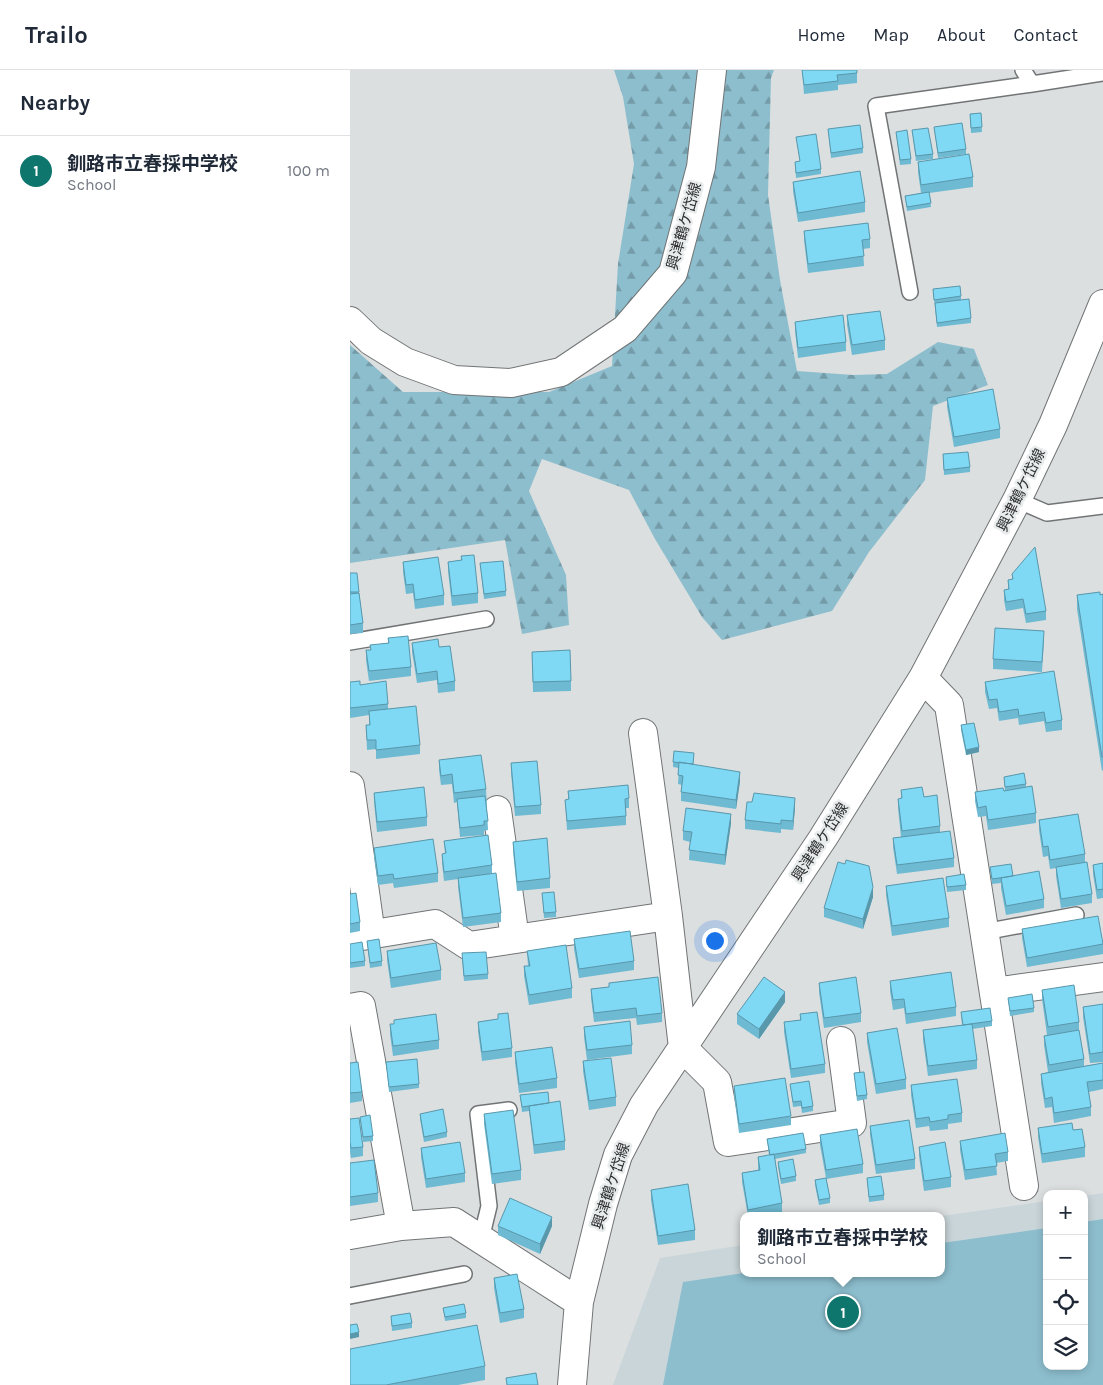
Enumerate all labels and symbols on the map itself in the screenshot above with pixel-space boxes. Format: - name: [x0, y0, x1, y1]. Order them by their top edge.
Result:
- street label: 興津鶴ケ岱線: [663, 180, 705, 272]
- street label: 興津鶴ケ岱線: [993, 446, 1049, 534]
- street label: 興津鶴ケ岱線: [788, 799, 852, 885]
- your location: [702, 928, 728, 954]
- street label: 興津鶴ケ岱線: [589, 1140, 633, 1232]
- pin: 1: [827, 1293, 859, 1331]

